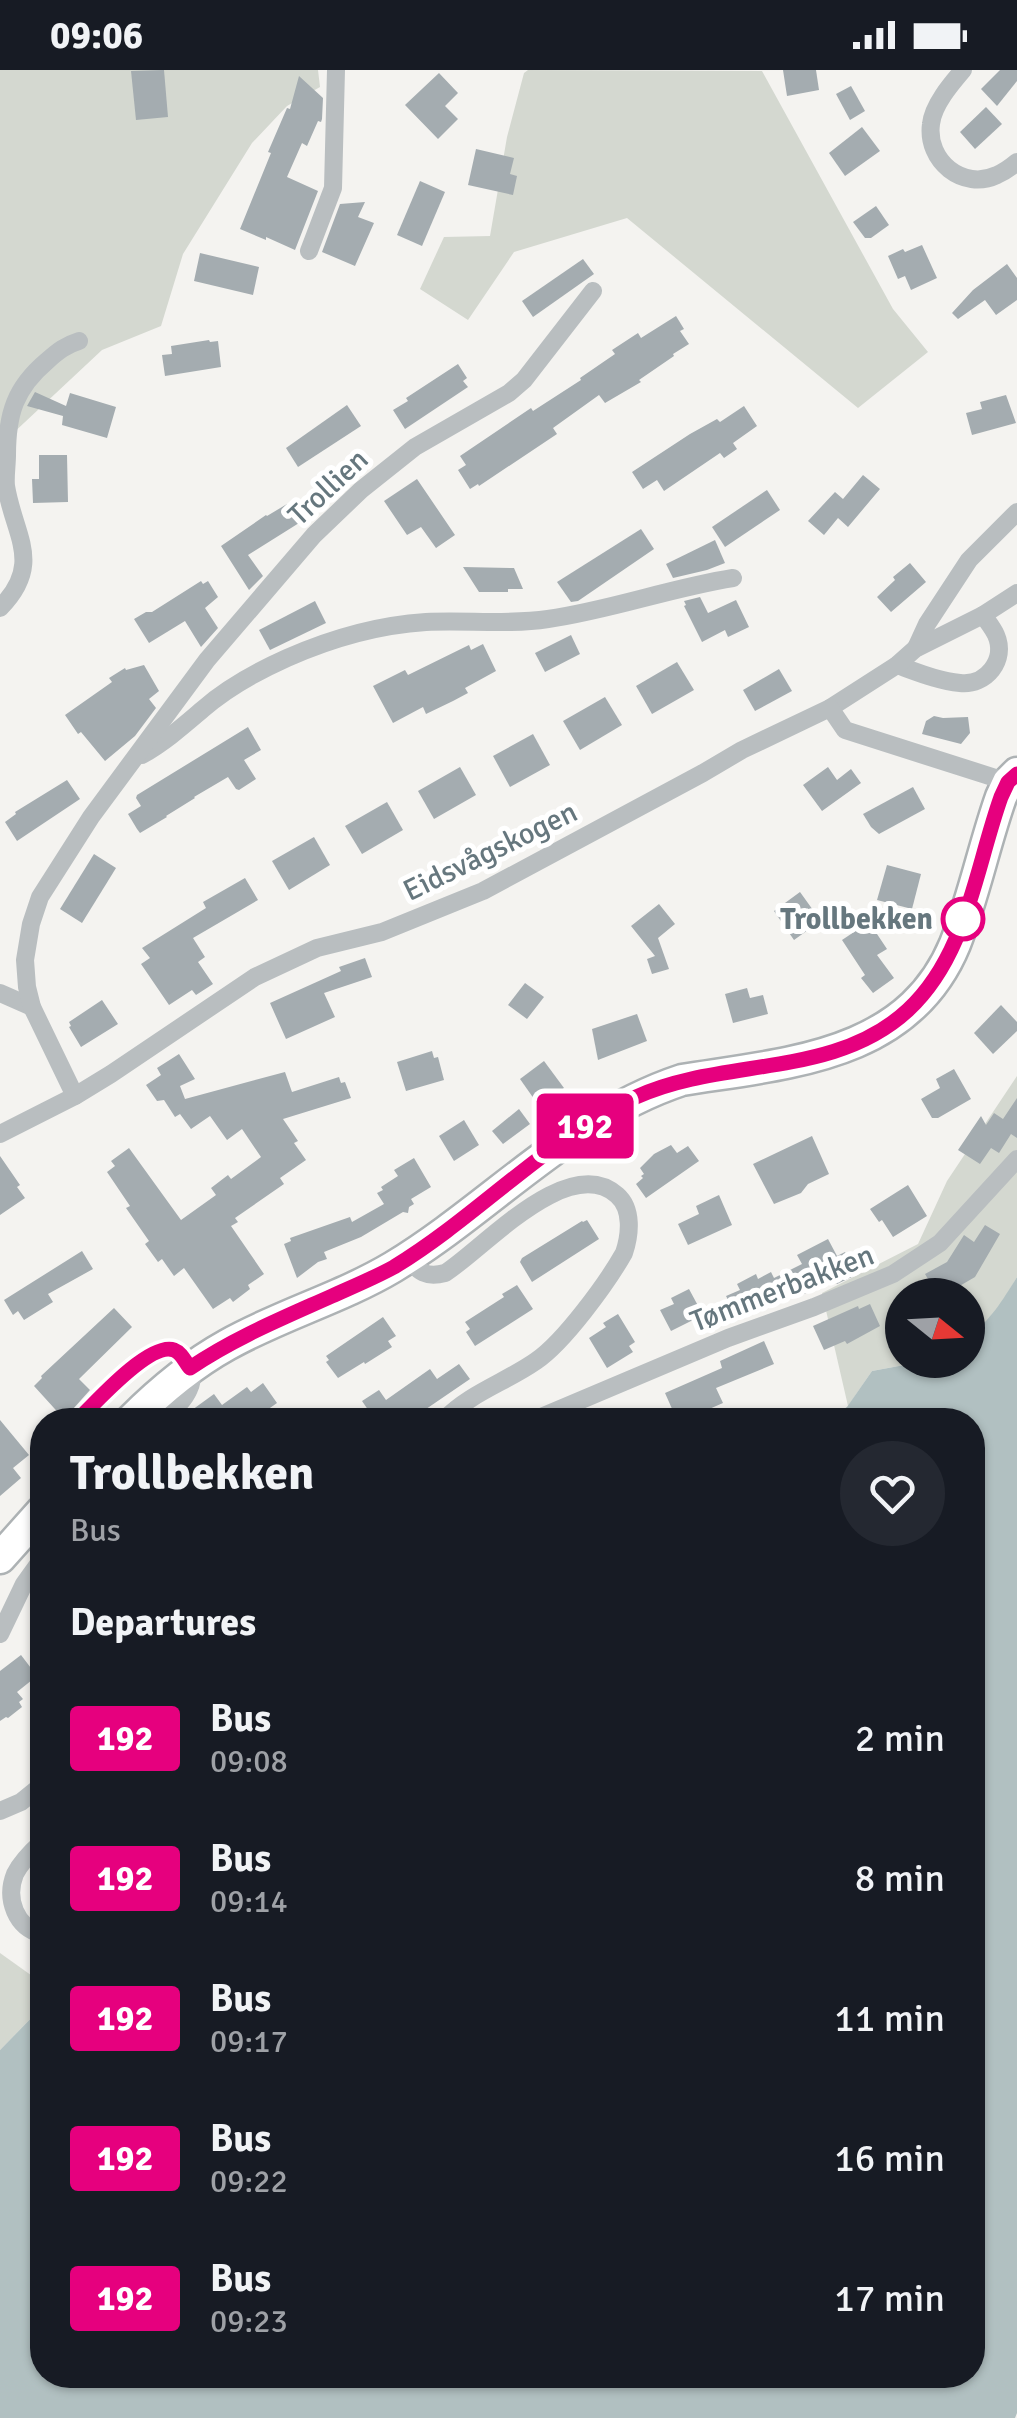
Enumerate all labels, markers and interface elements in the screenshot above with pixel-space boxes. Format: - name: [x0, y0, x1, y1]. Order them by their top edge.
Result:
- text: 09:06: [50, 12, 143, 59]
- street label: Trollien: [281, 441, 376, 534]
- street label: Eidsvågskogen: [397, 793, 583, 910]
- marker: Trollbekken: [942, 898, 984, 940]
- place label: Trollbekken: [780, 901, 933, 938]
- line badge: 192: [528, 1094, 642, 1158]
- text: 192: [557, 1105, 613, 1148]
- street label: Tømmerbakken: [685, 1236, 879, 1340]
- north arrow: [885, 1278, 985, 1378]
- map controls: [885, 1278, 985, 1378]
- button: heart: [840, 1441, 945, 1546]
- text: Trollbekken: [70, 1444, 314, 1503]
- text: Bus: [70, 1511, 121, 1550]
- text: Departures: [70, 1599, 256, 1646]
- text: Bus: [210, 1695, 271, 1742]
- text: 2 min: [855, 1715, 945, 1762]
- text: 192: [97, 1717, 153, 1760]
- text: 09:08: [210, 1742, 288, 1781]
- text: Bus: [210, 1835, 271, 1882]
- text: 8 min: [855, 1855, 945, 1902]
- text: 192: [97, 1857, 153, 1900]
- text: 09:14: [210, 1882, 288, 1921]
- text: Bus: [210, 1975, 271, 2022]
- text: 11 min: [834, 1995, 945, 2042]
- text: 192: [97, 1997, 153, 2040]
- text: 09:17: [210, 2022, 288, 2061]
- text: Bus: [210, 2115, 271, 2162]
- text: 16 min: [834, 2135, 945, 2182]
- text: 192: [97, 2137, 153, 2180]
- text: 09:22: [210, 2162, 288, 2201]
- text: Bus: [210, 2255, 271, 2302]
- text: 17 min: [834, 2275, 945, 2322]
- text: 192: [97, 2277, 153, 2320]
- text: 09:23: [210, 2302, 288, 2341]

